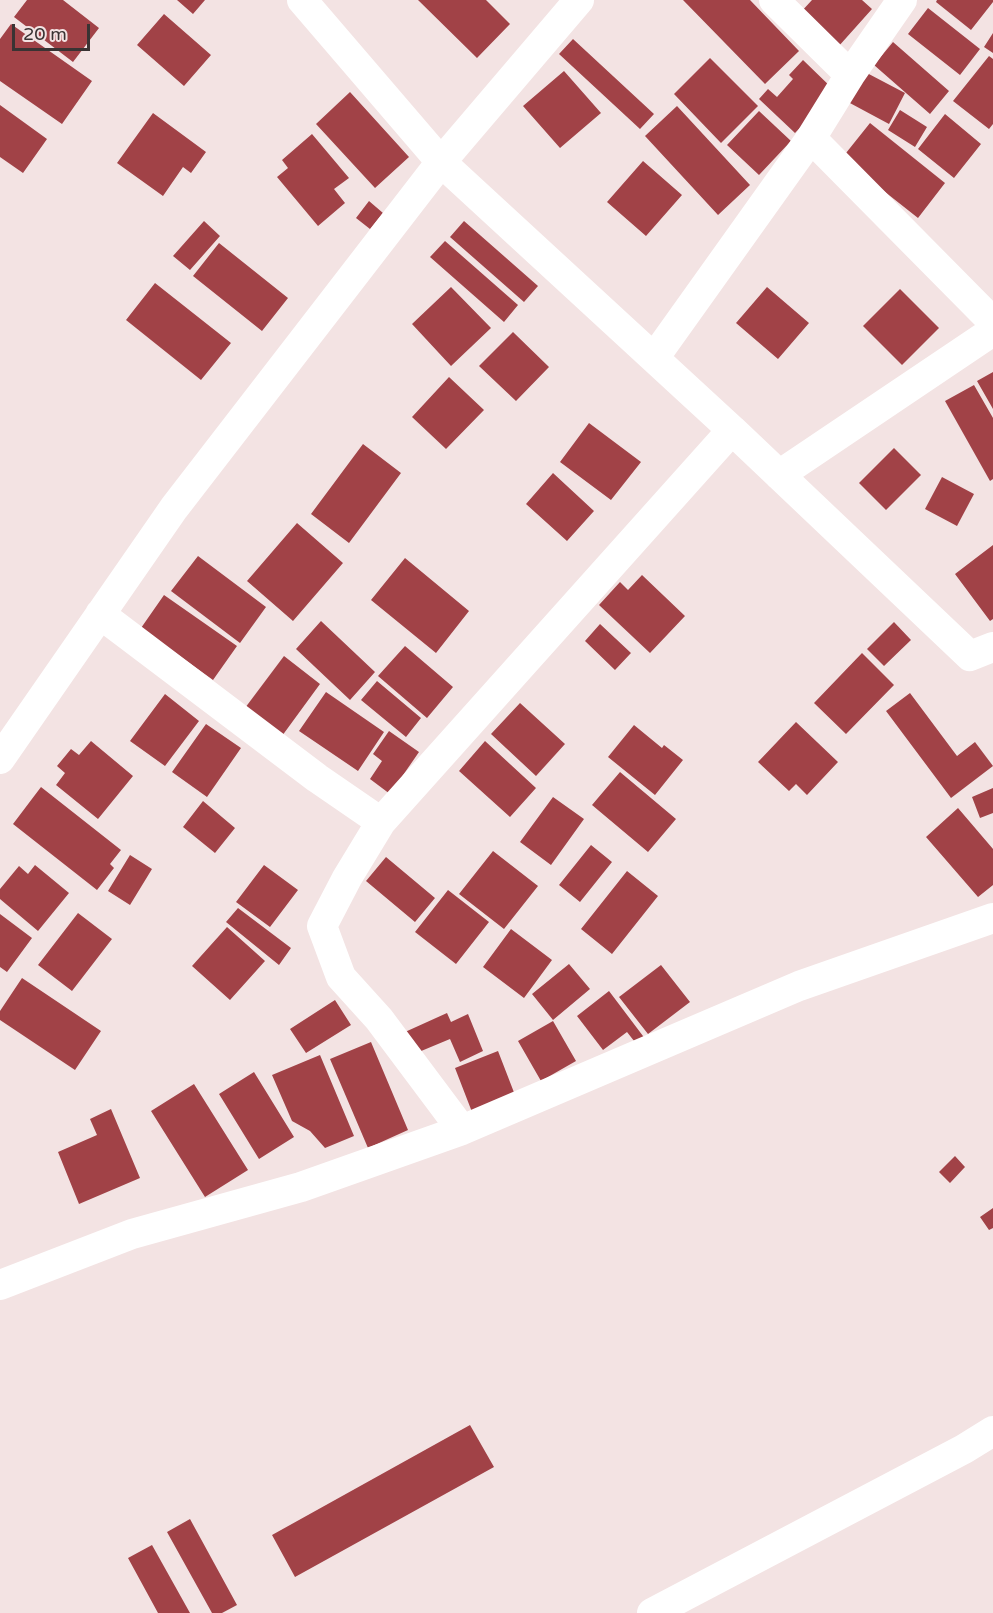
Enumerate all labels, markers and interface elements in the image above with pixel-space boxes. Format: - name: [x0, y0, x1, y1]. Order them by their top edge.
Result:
- scale bar: [15, 12, 93, 50]
- text: 20 m: [23, 23, 67, 45]

